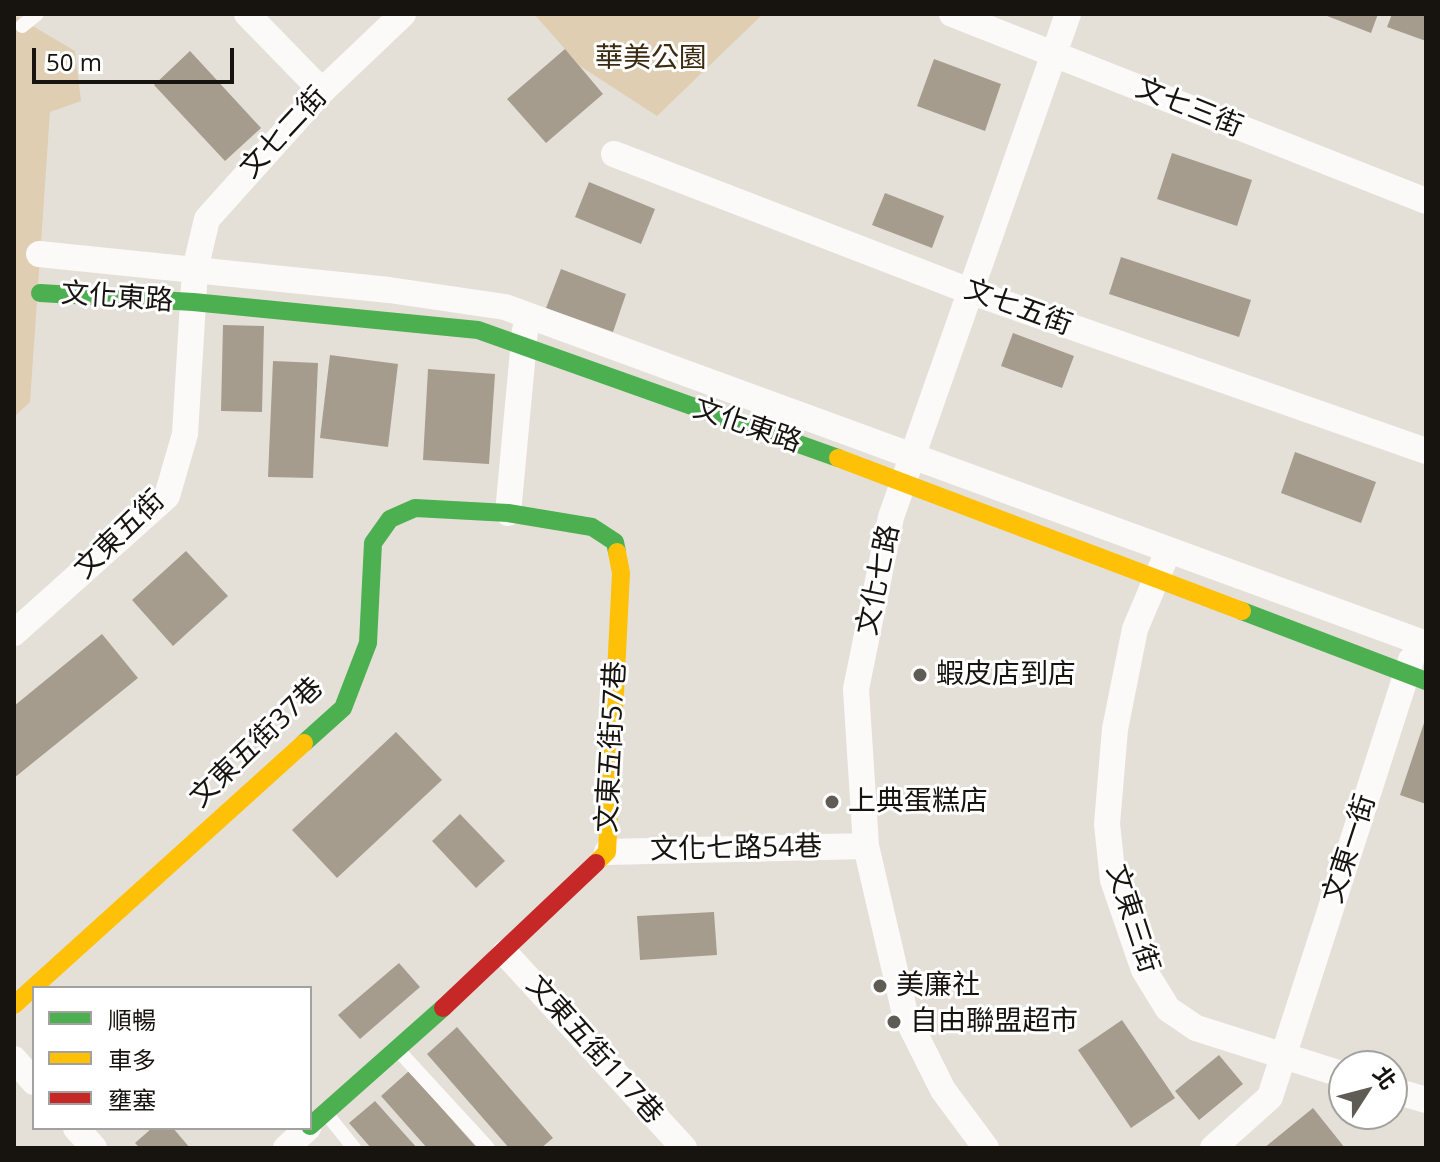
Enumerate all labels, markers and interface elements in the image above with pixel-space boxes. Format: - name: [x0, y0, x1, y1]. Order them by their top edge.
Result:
- scale bar: [36, 32, 238, 82]
- park label: 華美公園: [595, 42, 707, 76]
- text: 50 m: [46, 45, 102, 78]
- street label: 文七三街: [1131, 71, 1247, 145]
- street label: 文七二街: [234, 81, 334, 185]
- street label: 文七五街: [960, 273, 1076, 343]
- street label: 文化東路: [60, 277, 174, 319]
- street label: 文化東路: [689, 392, 805, 460]
- street label: 文東五街: [68, 484, 172, 586]
- street label: 文化七路: [851, 522, 907, 638]
- place label: 蝦皮店到店: [936, 658, 1076, 692]
- street label: 文東五街57巷: [591, 660, 633, 834]
- marker: 蝦皮店到店: [911, 666, 929, 684]
- street label: 文東五街37巷: [183, 671, 331, 815]
- place label: 上典蛋糕店: [848, 785, 988, 819]
- street label: 文東一街: [1317, 791, 1383, 907]
- marker: 上典蛋糕店: [823, 793, 841, 811]
- street label: 文化七路54巷: [650, 831, 822, 867]
- street label: 文東三街: [1099, 861, 1165, 977]
- street label: 文東五街117巷: [519, 969, 669, 1131]
- place label: 美廉社: [896, 969, 980, 1003]
- marker: 美廉社: [871, 977, 889, 995]
- legend: [32, 986, 312, 1130]
- text: 順暢: [108, 1003, 156, 1036]
- place label: 自由聯盟超市: [910, 1005, 1078, 1039]
- marker: 自由聯盟超市: [885, 1013, 903, 1031]
- text: 車多: [108, 1043, 156, 1076]
- north arrow: [1328, 1050, 1408, 1130]
- text: 北: [1367, 1059, 1404, 1095]
- text: 壅塞: [108, 1083, 156, 1116]

